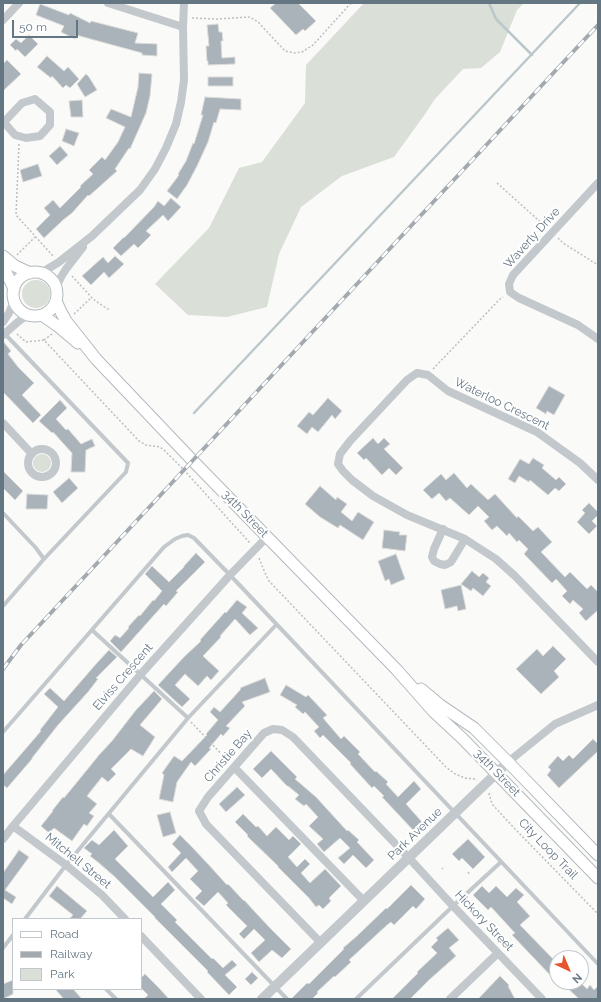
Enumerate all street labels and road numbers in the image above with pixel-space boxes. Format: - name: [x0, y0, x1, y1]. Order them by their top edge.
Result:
- street label: Waverly Drive: [501, 205, 563, 271]
- street label: Waterloo Crescent: [452, 375, 552, 433]
- street label: 34th Street: [219, 487, 271, 541]
- street label: Elviss Crescent: [90, 641, 156, 713]
- street label: Christie Bay: [201, 727, 255, 785]
- street label: 34th Street: [471, 746, 523, 800]
- street label: Park Avenue: [385, 805, 445, 863]
- street label: City Loop Trail: [515, 816, 581, 882]
- street label: Mitchell Street: [42, 830, 114, 892]
- street label: Hickory Street: [452, 888, 516, 954]

